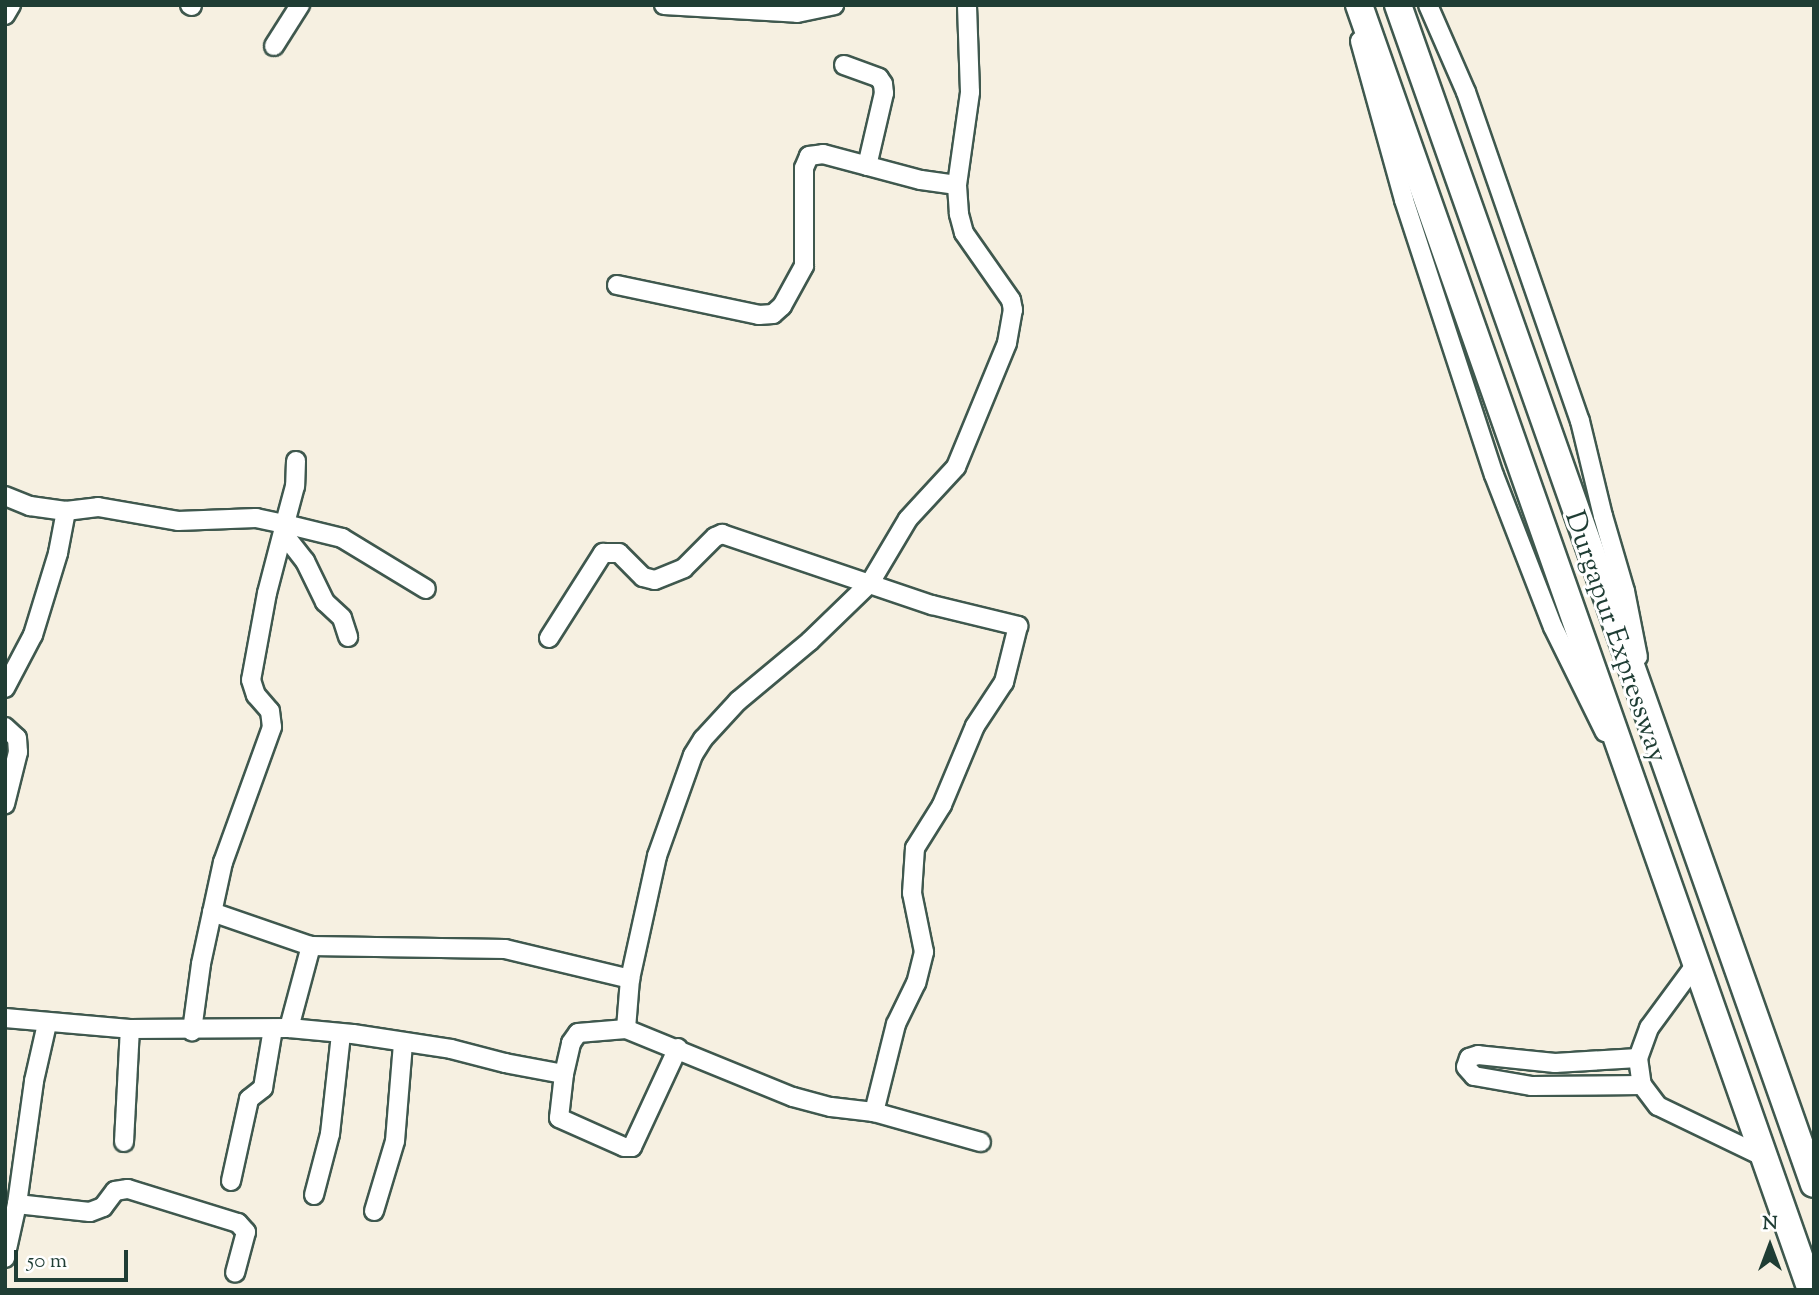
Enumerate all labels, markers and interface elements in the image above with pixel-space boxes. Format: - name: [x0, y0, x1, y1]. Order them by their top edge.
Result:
- street label: Durgapur Expressway: [1556, 507, 1674, 767]
- north arrow: [1735, 1211, 1805, 1281]
- text: N: [1762, 1211, 1778, 1238]
- scale bar: [18, 1236, 131, 1280]
- text: 50 m: [27, 1247, 67, 1277]

